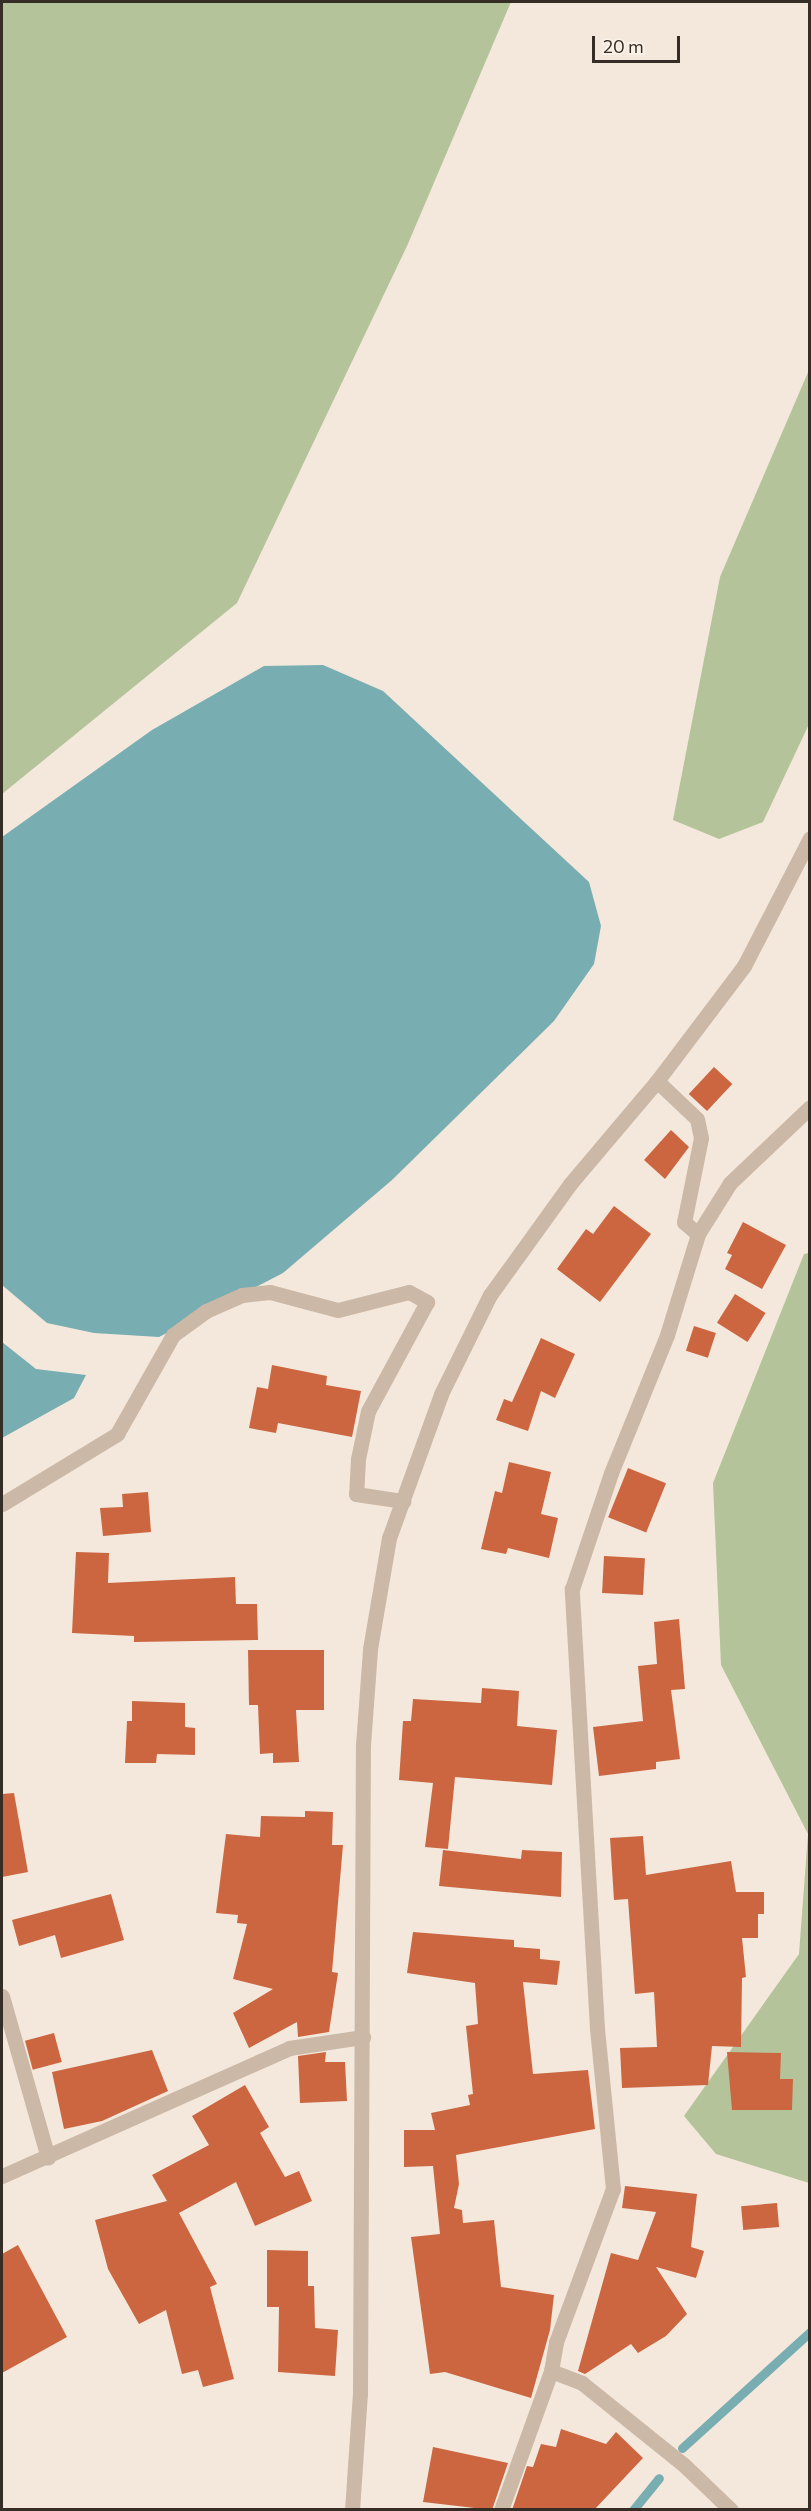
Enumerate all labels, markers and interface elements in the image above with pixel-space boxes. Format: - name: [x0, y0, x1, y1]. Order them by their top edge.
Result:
- scale bar: [595, 24, 684, 62]
- text: 20 m: [603, 35, 644, 57]

